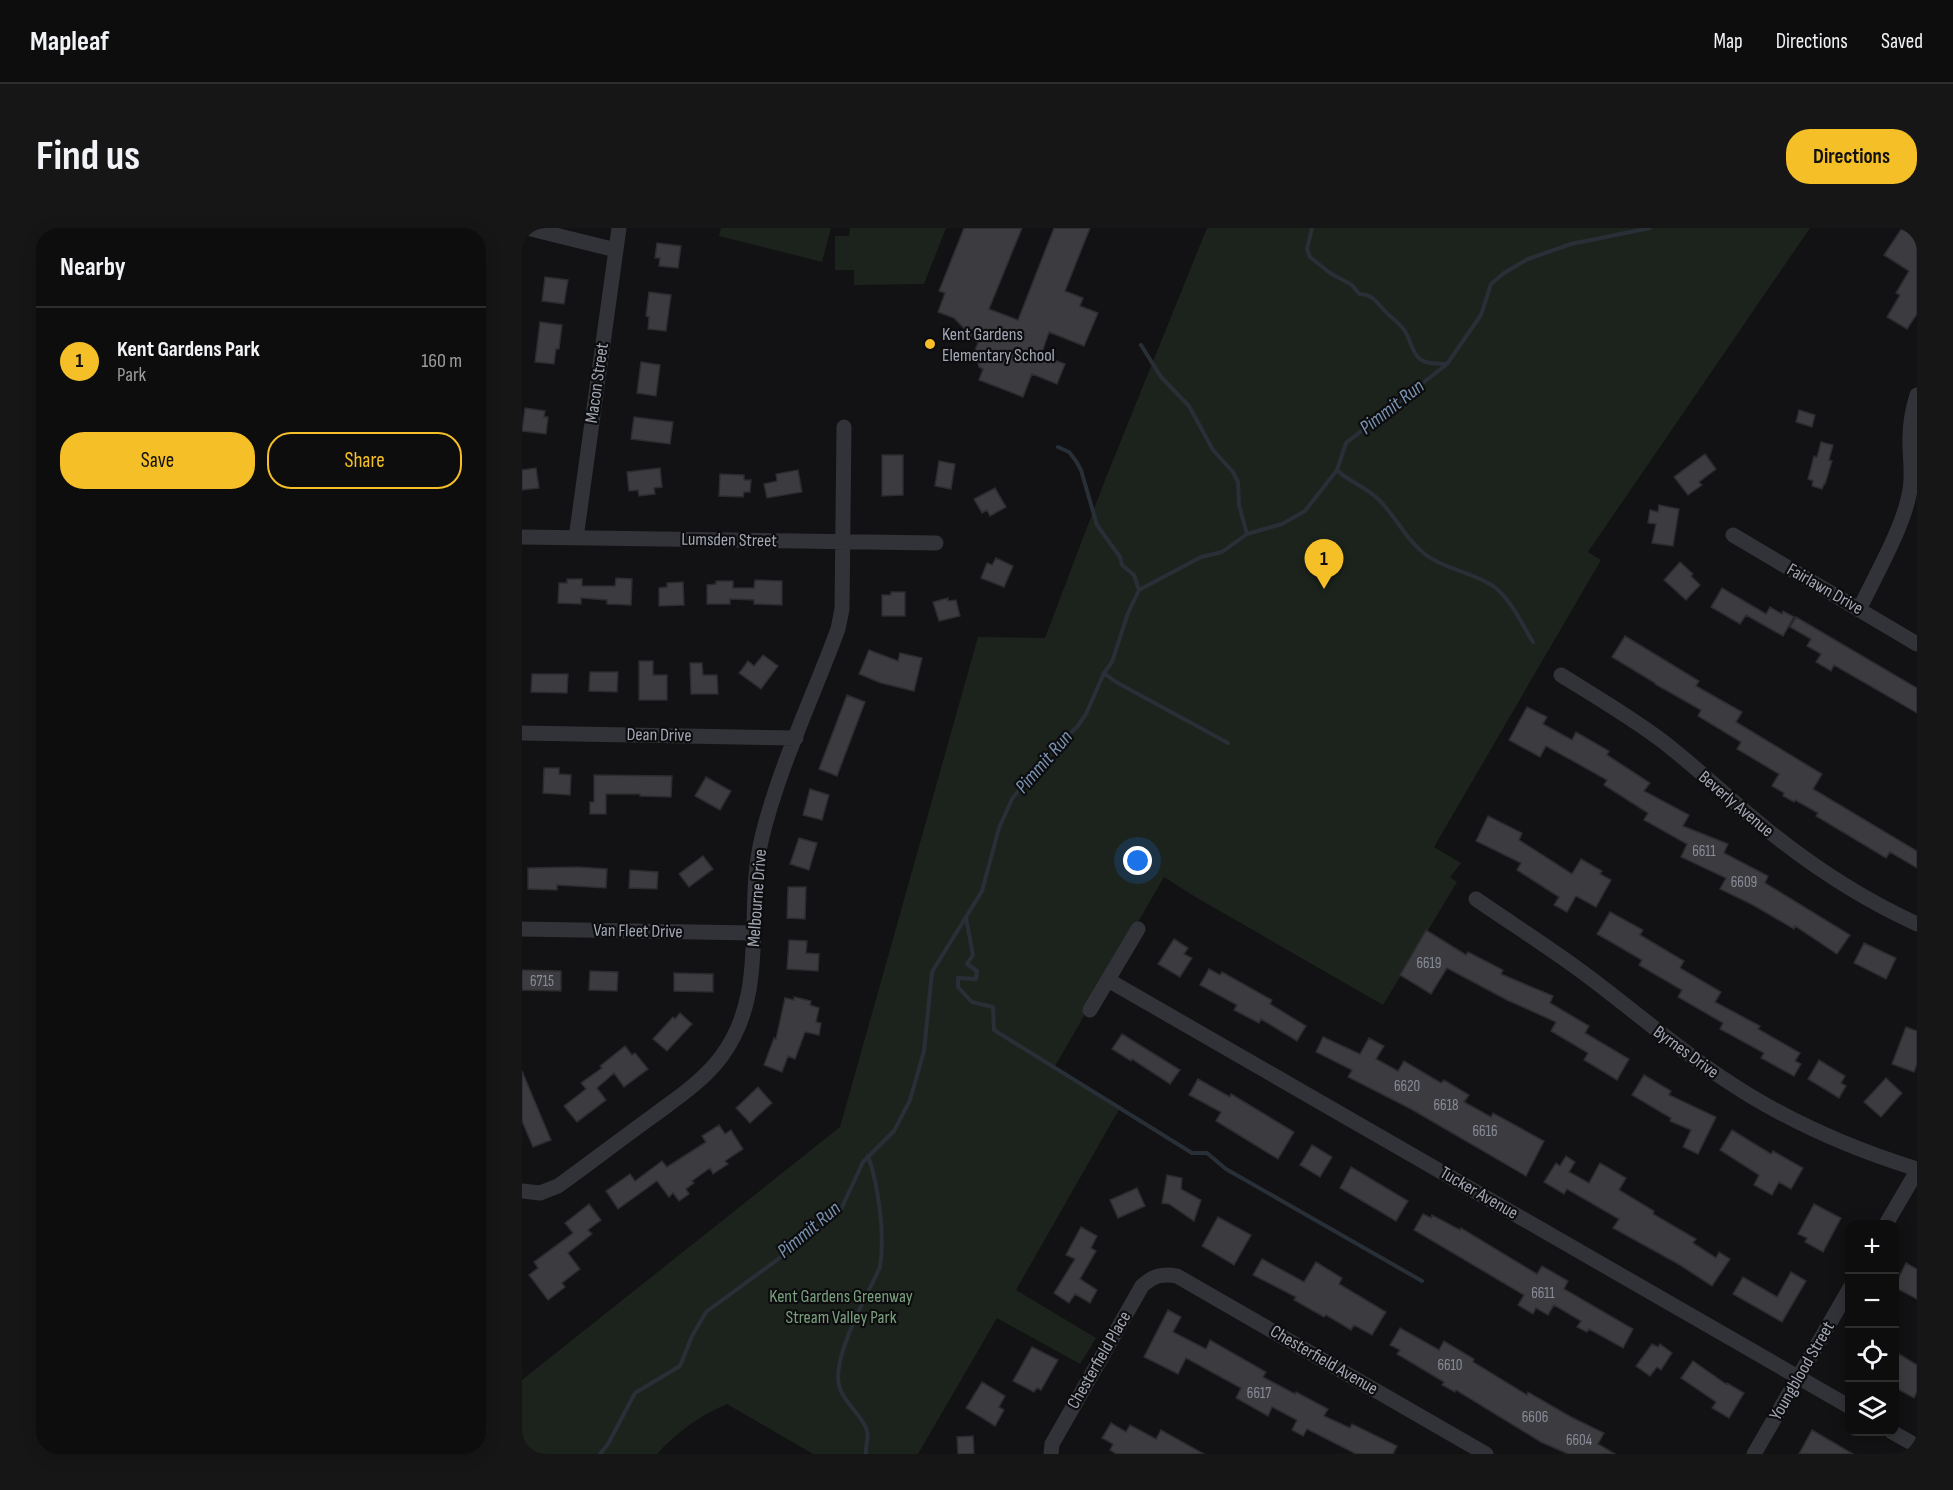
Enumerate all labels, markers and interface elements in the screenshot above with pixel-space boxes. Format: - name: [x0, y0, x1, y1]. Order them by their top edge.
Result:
- text: Mapleaf: [30, 25, 109, 58]
- text: Map: [1713, 29, 1743, 54]
- text: Directions: [1776, 29, 1848, 54]
- text: Saved: [1881, 29, 1923, 54]
- button: Directions: [1786, 129, 1917, 184]
- text: Find us: [36, 131, 140, 182]
- text: Nearby: [60, 252, 126, 283]
- place label: Kent Gardens Elementary School: [942, 324, 1055, 366]
- text: Kent Gardens Park: [117, 336, 260, 363]
- marker: Kent Gardens Elementary School: [923, 337, 937, 351]
- street label: Macon Street: [581, 341, 613, 424]
- text: 1: [76, 349, 83, 373]
- text: 160 m: [421, 349, 462, 373]
- text: Park: [117, 363, 146, 387]
- water label: Pimmit Run: [1355, 374, 1429, 440]
- button: Save: [60, 432, 255, 489]
- button: Share: [267, 432, 462, 489]
- street label: Lumsden Street: [681, 529, 777, 551]
- pin: 1: [1304, 540, 1344, 589]
- street label: Fairlawn Drive: [1783, 559, 1867, 619]
- street label: Dean Drive: [626, 724, 692, 746]
- water label: Pimmit Run: [1010, 726, 1078, 798]
- street label: Beverly Avenue: [1694, 767, 1778, 841]
- house number: 6611: [1692, 842, 1717, 861]
- your location: [1123, 846, 1152, 875]
- street label: Melbourne Drive: [743, 848, 771, 948]
- house number: 6609: [1731, 873, 1757, 892]
- street label: Van Fleet Drive: [593, 920, 683, 942]
- house number: 6619: [1416, 954, 1442, 973]
- house number: 6715: [530, 972, 554, 991]
- street label: Byrnes Drive: [1649, 1021, 1723, 1083]
- house number: 6620: [1394, 1077, 1420, 1096]
- house number: 6618: [1434, 1096, 1458, 1115]
- house number: 6616: [1473, 1122, 1497, 1141]
- street label: Tucker Avenue: [1436, 1162, 1522, 1224]
- water label: Pimmit Run: [772, 1197, 846, 1263]
- map controls: [1845, 1220, 1899, 1436]
- button: +: [1845, 1220, 1899, 1274]
- button: −: [1845, 1274, 1899, 1328]
- house number: 6611: [1531, 1284, 1556, 1303]
- park label: Kent Gardens Greenway Stream Valley Park: [769, 1286, 913, 1328]
- street label: Chesterfield Place: [1063, 1307, 1135, 1413]
- street label: Youngblood Street: [1765, 1317, 1839, 1424]
- street label: Chesterfield Avenue: [1266, 1321, 1382, 1399]
- button: locate: [1845, 1328, 1899, 1382]
- house number: 6610: [1437, 1356, 1463, 1375]
- button: layers: [1845, 1382, 1899, 1436]
- house number: 6617: [1247, 1384, 1271, 1403]
- house number: 6606: [1522, 1408, 1548, 1427]
- house number: 6604: [1566, 1431, 1592, 1450]

